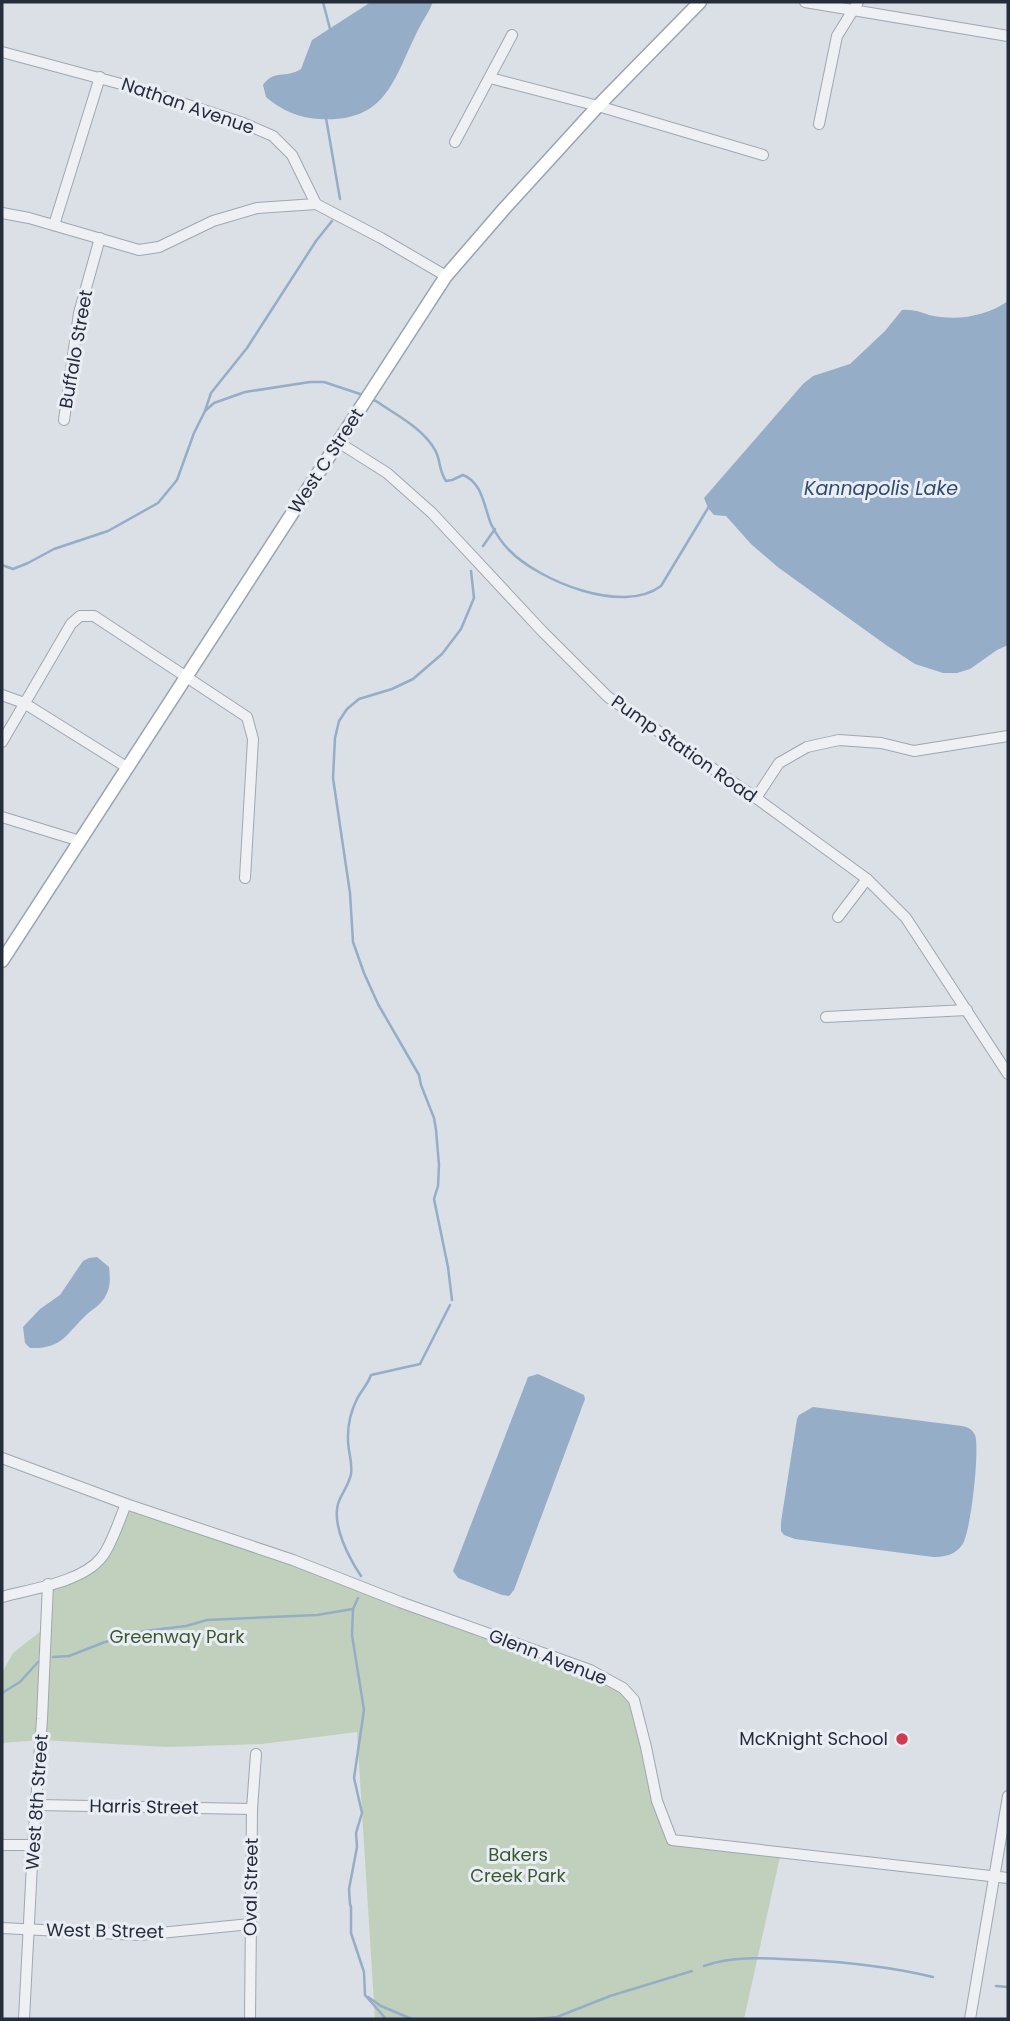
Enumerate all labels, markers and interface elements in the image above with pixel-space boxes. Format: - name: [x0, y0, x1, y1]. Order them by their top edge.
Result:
- street label: Nathan Avenue: [118, 71, 258, 140]
- street label: Buffalo Street: [53, 288, 98, 410]
- street label: West C Street: [282, 403, 369, 518]
- water label: Kannapolis Lake: [804, 475, 958, 502]
- street label: Pump Station Road: [607, 689, 762, 808]
- street label: Glenn Avenue: [485, 1622, 611, 1691]
- park label: Greenway Park: [110, 1624, 245, 1649]
- place label: McKnight School: [739, 1726, 888, 1751]
- marker: McKnight School: [894, 1731, 910, 1747]
- street label: West 8th Street: [19, 1733, 54, 1871]
- street label: Harris Street: [89, 1793, 199, 1820]
- street label: Oval Street: [237, 1838, 264, 1936]
- park label: Bakers Creek Park: [470, 1842, 567, 1888]
- street label: West B Street: [46, 1917, 164, 1944]

